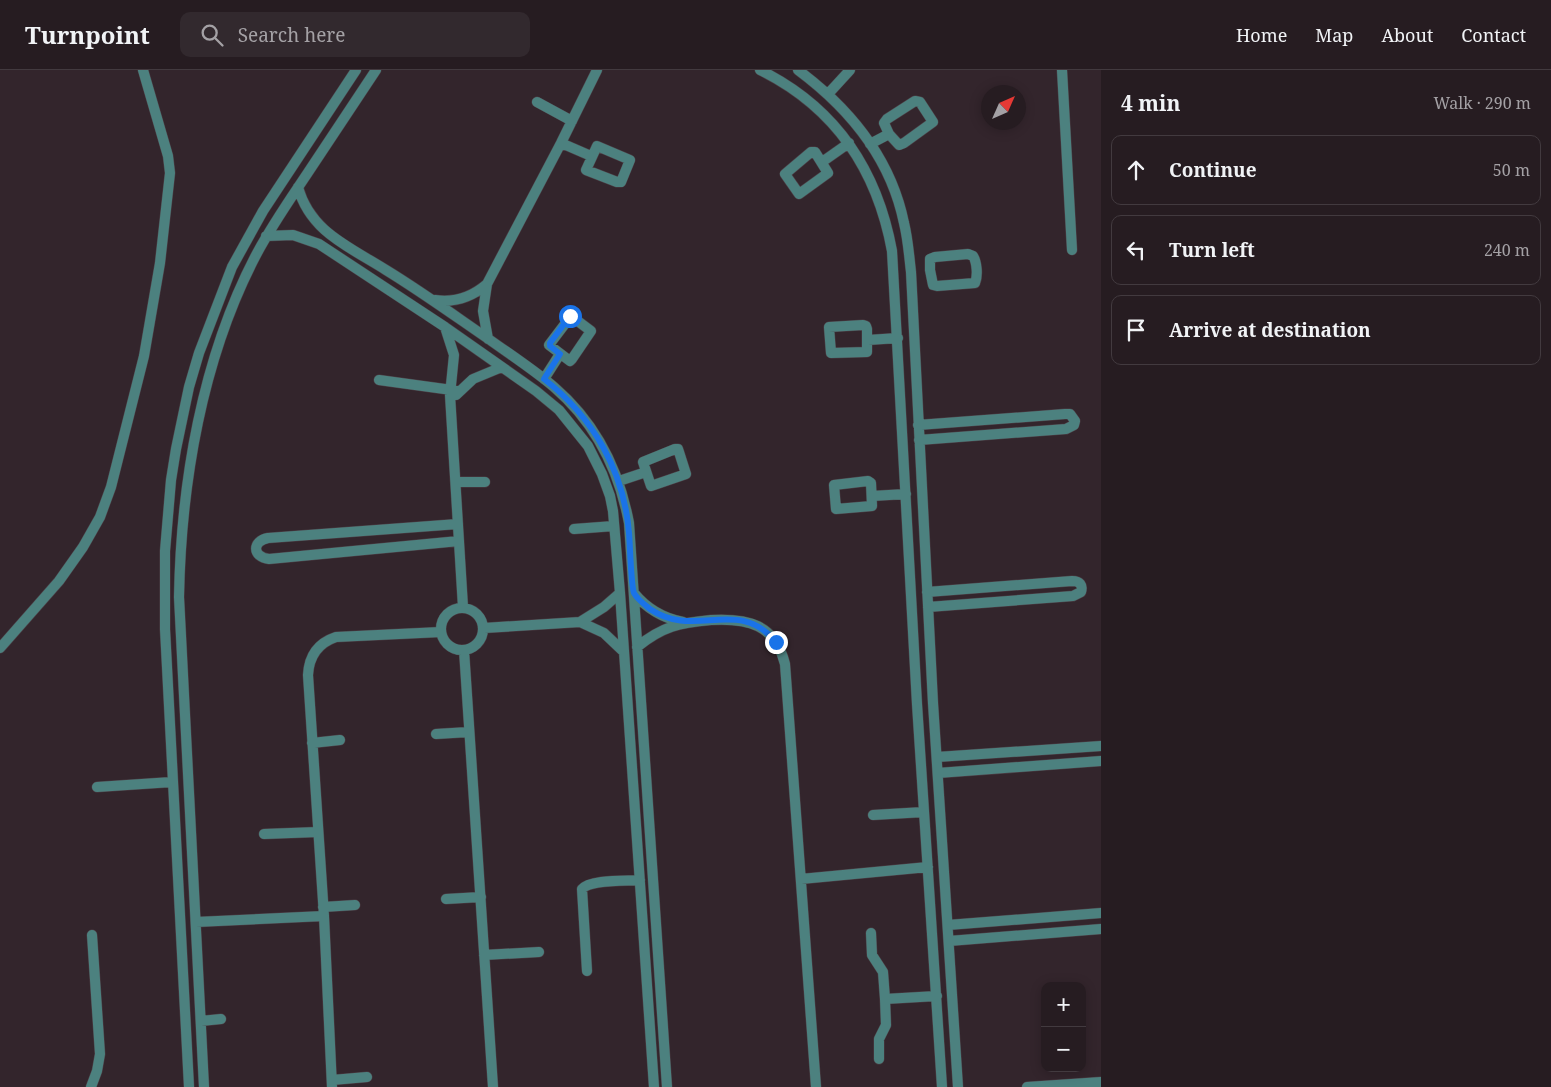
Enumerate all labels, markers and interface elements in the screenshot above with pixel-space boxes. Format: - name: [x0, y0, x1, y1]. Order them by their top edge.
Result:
- search box: [180, 12, 530, 57]
- text: Turnpoint: [25, 18, 150, 51]
- icon: search: [198, 21, 226, 49]
- text: Search here: [238, 22, 346, 48]
- text: Home: [1236, 23, 1287, 47]
- text: Map: [1315, 23, 1353, 47]
- text: About: [1381, 23, 1433, 47]
- text: Contact: [1461, 23, 1526, 47]
- north arrow: [981, 85, 1026, 130]
- text: 4 min: [1121, 89, 1180, 117]
- text: Walk · 290 m: [1434, 92, 1531, 114]
- icon: ahead: [1122, 156, 1150, 184]
- text: Continue: [1169, 157, 1257, 183]
- text: 50 m: [1493, 159, 1530, 181]
- icon: left: [1122, 236, 1150, 264]
- text: Turn left: [1169, 237, 1255, 263]
- text: 240 m: [1484, 239, 1530, 261]
- route start: [559, 305, 582, 328]
- icon: arrive: [1122, 316, 1150, 344]
- text: Arrive at destination: [1169, 317, 1371, 343]
- route end: [765, 631, 788, 654]
- map controls: [1041, 982, 1086, 1072]
- button: +: [1041, 982, 1086, 1027]
- button: −: [1041, 1027, 1086, 1072]

